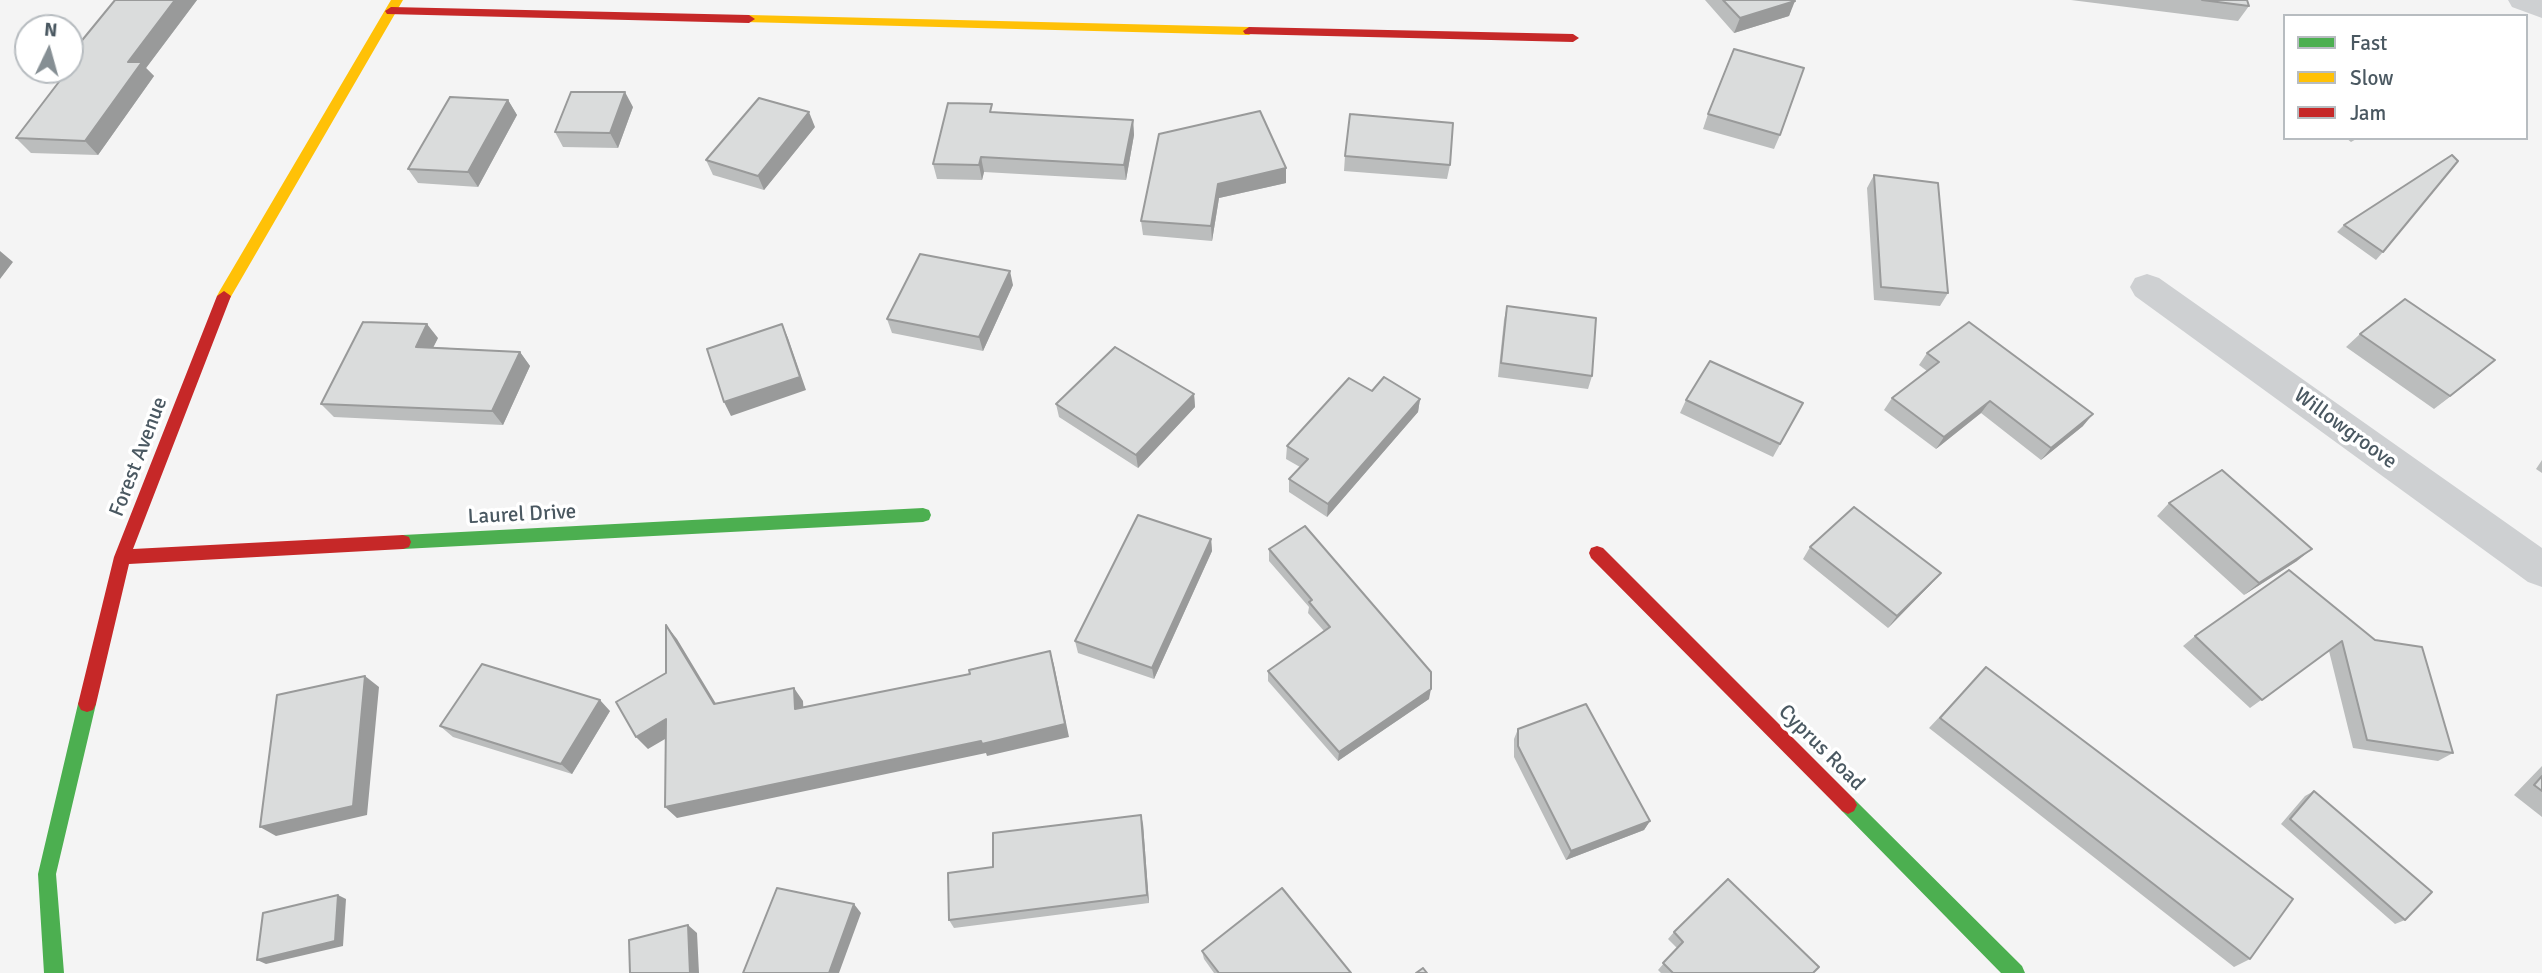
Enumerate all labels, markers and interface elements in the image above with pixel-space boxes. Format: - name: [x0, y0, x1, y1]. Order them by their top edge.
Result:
- north arrow: [14, 14, 84, 84]
- legend: [2283, 14, 2528, 140]
- text: N: [43, 18, 58, 43]
- text: Fast: [2350, 30, 2387, 56]
- text: Slow: [2350, 65, 2394, 91]
- text: Jam: [2350, 100, 2386, 126]
- street label: Willowgroove: [2289, 383, 2401, 475]
- street label: Forest Avenue: [105, 394, 173, 520]
- street label: Laurel Drive: [467, 500, 577, 530]
- street label: Cyprus Road: [1773, 700, 1869, 796]

